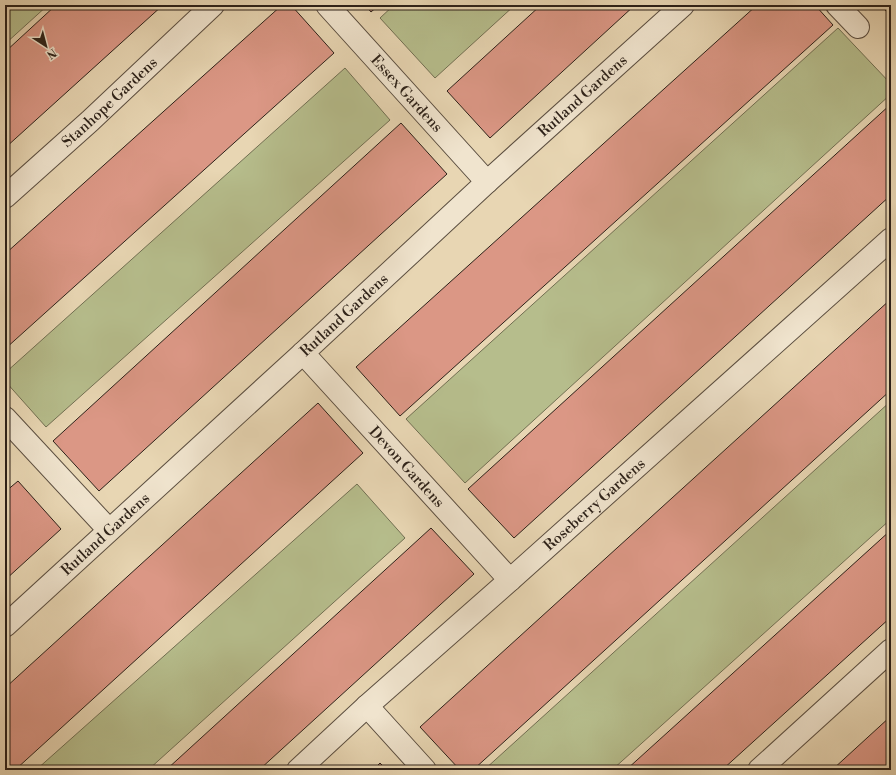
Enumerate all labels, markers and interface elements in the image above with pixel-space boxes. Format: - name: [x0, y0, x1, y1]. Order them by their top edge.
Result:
- north arrow: [26, 26, 66, 66]
- text: N: [43, 45, 59, 62]
- street label: Essex Gardens: [367, 50, 447, 136]
- street label: Rutland Gardens: [534, 51, 631, 141]
- street label: Stanhope Gardens: [58, 53, 161, 151]
- street label: Rutland Gardens: [296, 269, 392, 361]
- street label: Devon Gardens: [365, 422, 449, 511]
- street label: Roseberry Gardens: [540, 454, 649, 555]
- street label: Rutland Gardens: [57, 489, 154, 580]

